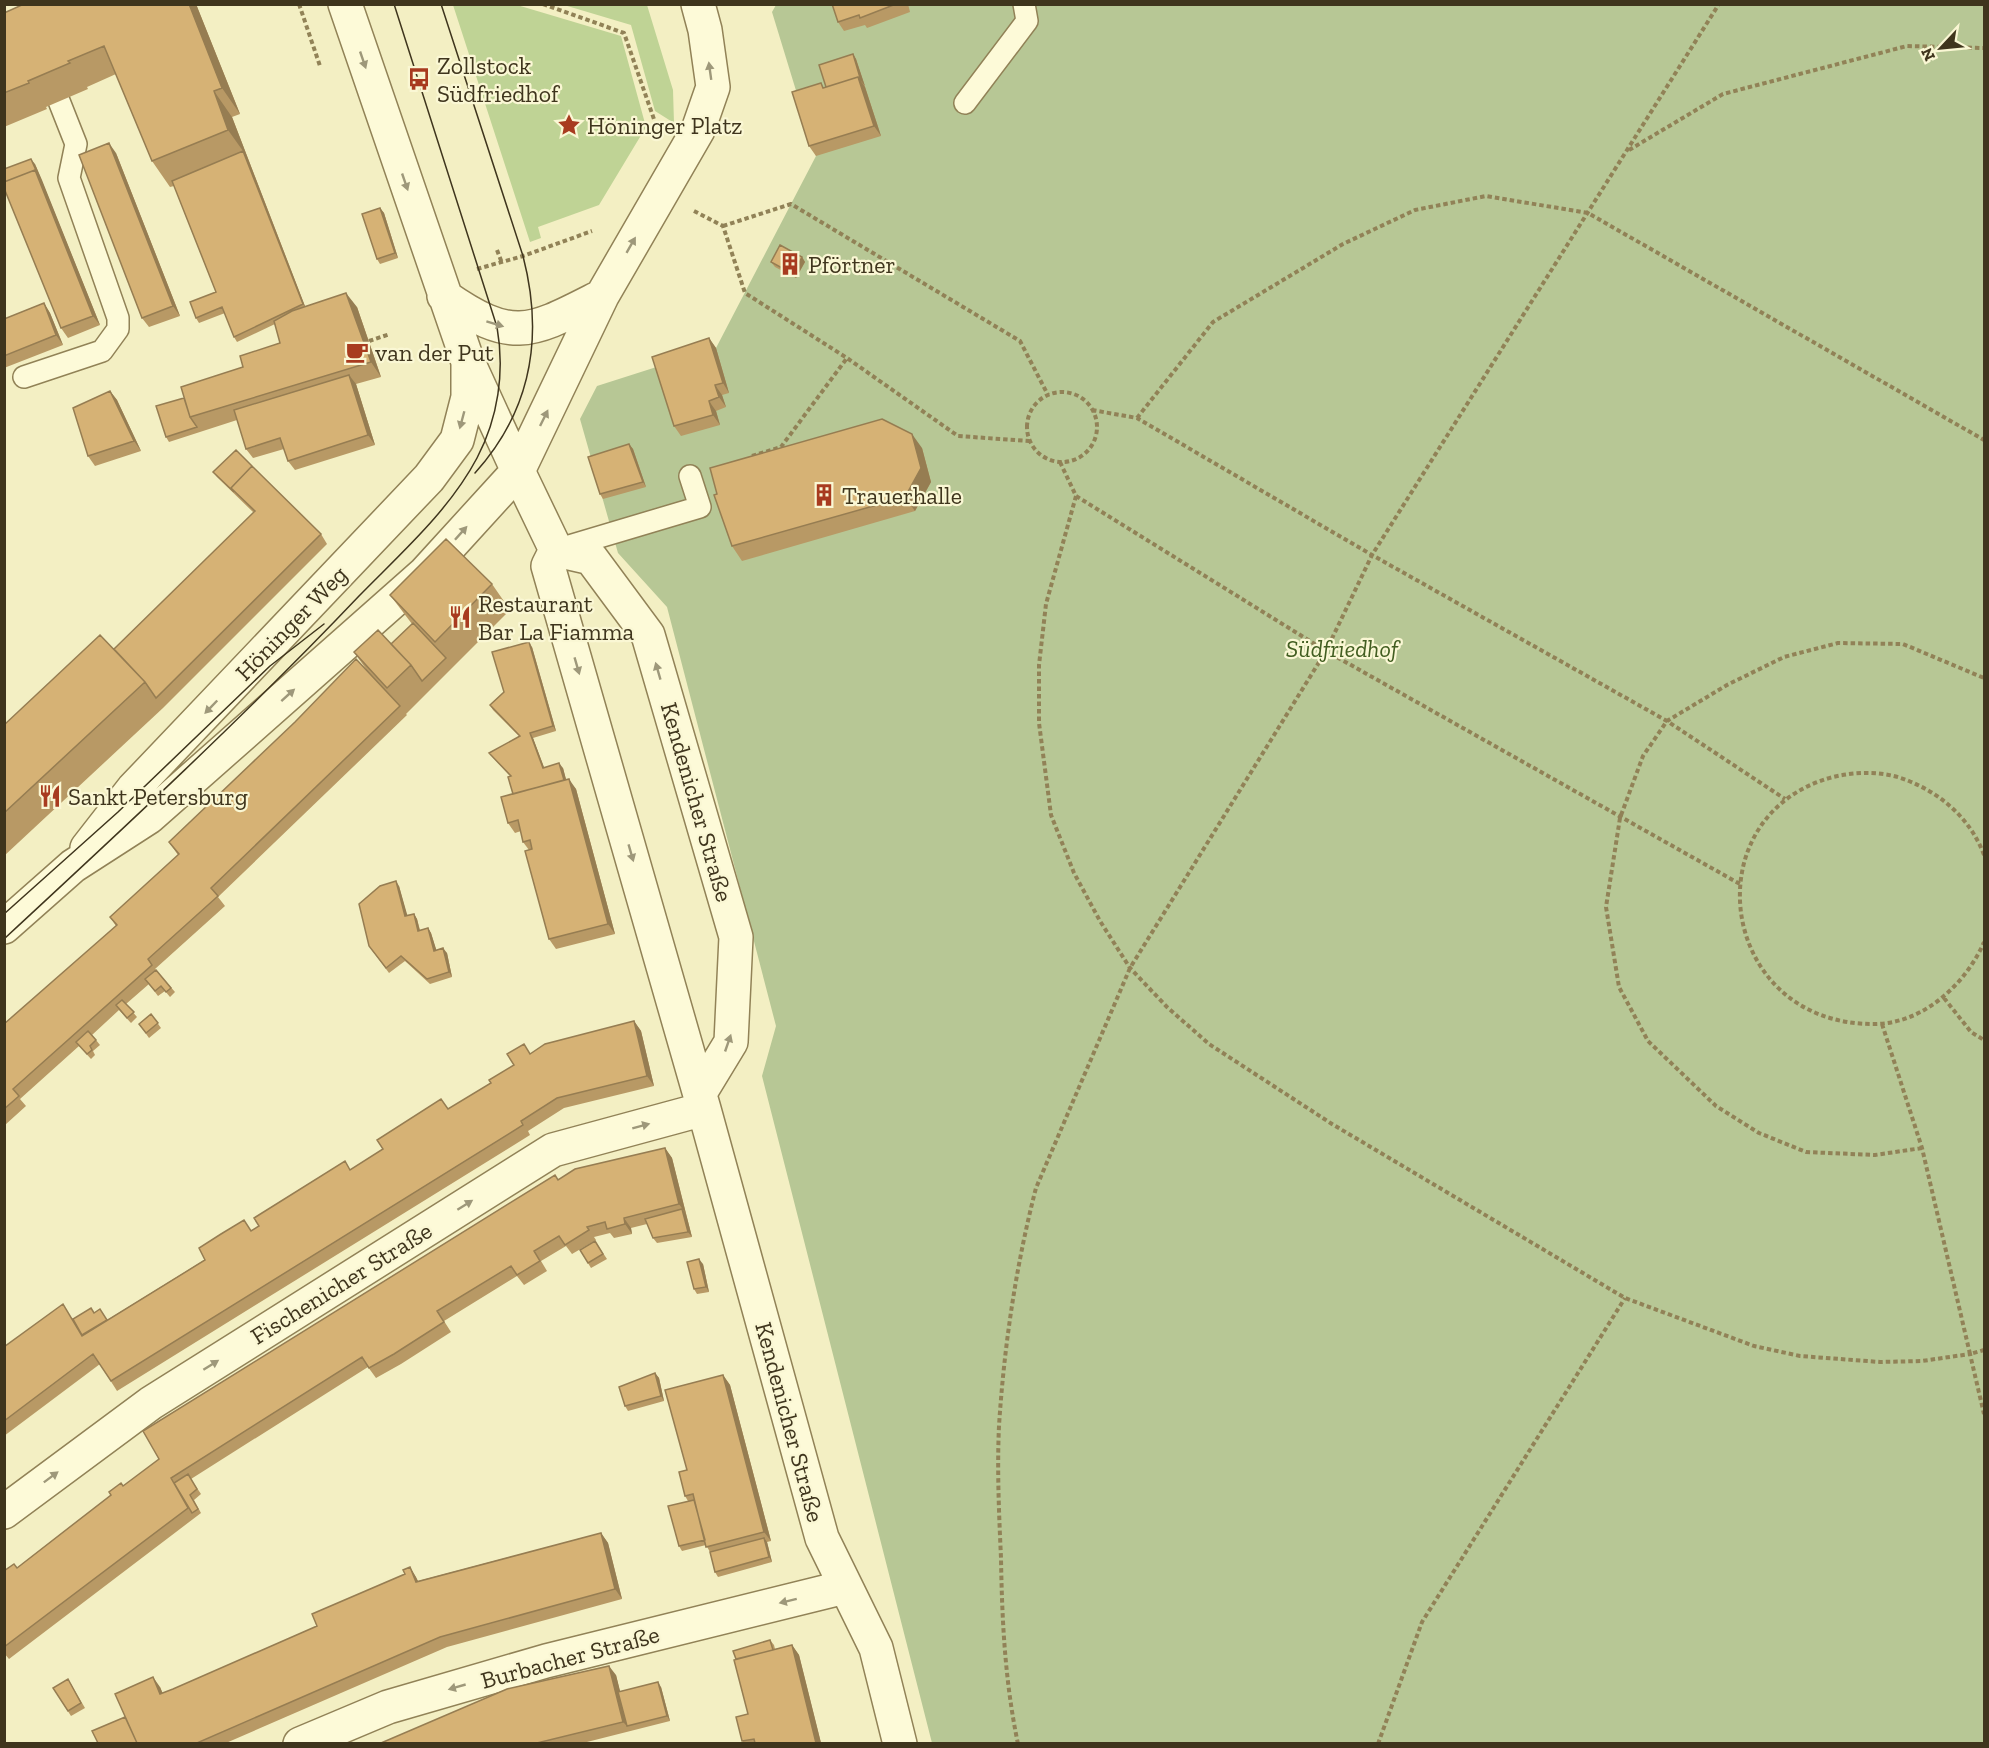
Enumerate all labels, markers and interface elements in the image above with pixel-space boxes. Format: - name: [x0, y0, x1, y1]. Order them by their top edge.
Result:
- north arrow: [1911, 18, 1971, 78]
- text: N: [1917, 45, 1939, 64]
- one-way arrow: [359, 51, 369, 69]
- place label: Zollstock Südfriedhof: [437, 51, 561, 108]
- one-way arrow: [706, 61, 715, 80]
- bus stop icon: Zollstock Südfriedhof: [406, 66, 432, 92]
- place label: Höninger Platz: [587, 111, 742, 140]
- place icon: Höninger Platz: [556, 112, 582, 138]
- one-way arrow: [401, 173, 411, 191]
- one-way arrow: [625, 237, 636, 253]
- place label: Pförtner: [808, 250, 896, 279]
- building icon: Pförtner: [777, 251, 803, 277]
- one-way arrow: [486, 320, 504, 329]
- place label: van der Put: [375, 338, 494, 367]
- cafe icon: van der Put: [344, 339, 370, 365]
- one-way arrow: [538, 409, 548, 427]
- one-way arrow: [457, 411, 467, 429]
- place label: Trauerhalle: [842, 481, 962, 510]
- building icon: Trauerhalle: [811, 482, 837, 508]
- one-way arrow: [454, 526, 468, 541]
- street label: Höninger Weg: [229, 559, 353, 687]
- place label: Restaurant Bar La Fiamma: [478, 589, 634, 646]
- restaurant icon: Restaurant Bar La Fiamma: [447, 604, 473, 630]
- park label: Südfriedhof: [1286, 634, 1401, 663]
- one-way arrow: [573, 657, 582, 675]
- one-way arrow: [653, 662, 662, 680]
- one-way arrow: [280, 688, 295, 702]
- one-way arrow: [204, 699, 218, 714]
- street label: Kendenicher Straße: [655, 699, 739, 905]
- place label: Sankt Petersburg: [68, 782, 248, 811]
- restaurant icon: Sankt Petersburg: [37, 783, 63, 809]
- one-way arrow: [627, 844, 636, 862]
- one-way arrow: [724, 1033, 733, 1051]
- one-way arrow: [632, 1121, 650, 1130]
- one-way arrow: [457, 1200, 473, 1211]
- street label: Fischenicher Straße: [245, 1216, 437, 1350]
- street label: Kendenicher Straße: [749, 1319, 831, 1525]
- one-way arrow: [203, 1359, 219, 1370]
- one-way arrow: [43, 1471, 59, 1483]
- one-way arrow: [779, 1596, 798, 1606]
- street label: Burbacher Straße: [478, 1619, 662, 1695]
- one-way arrow: [448, 1683, 466, 1692]

